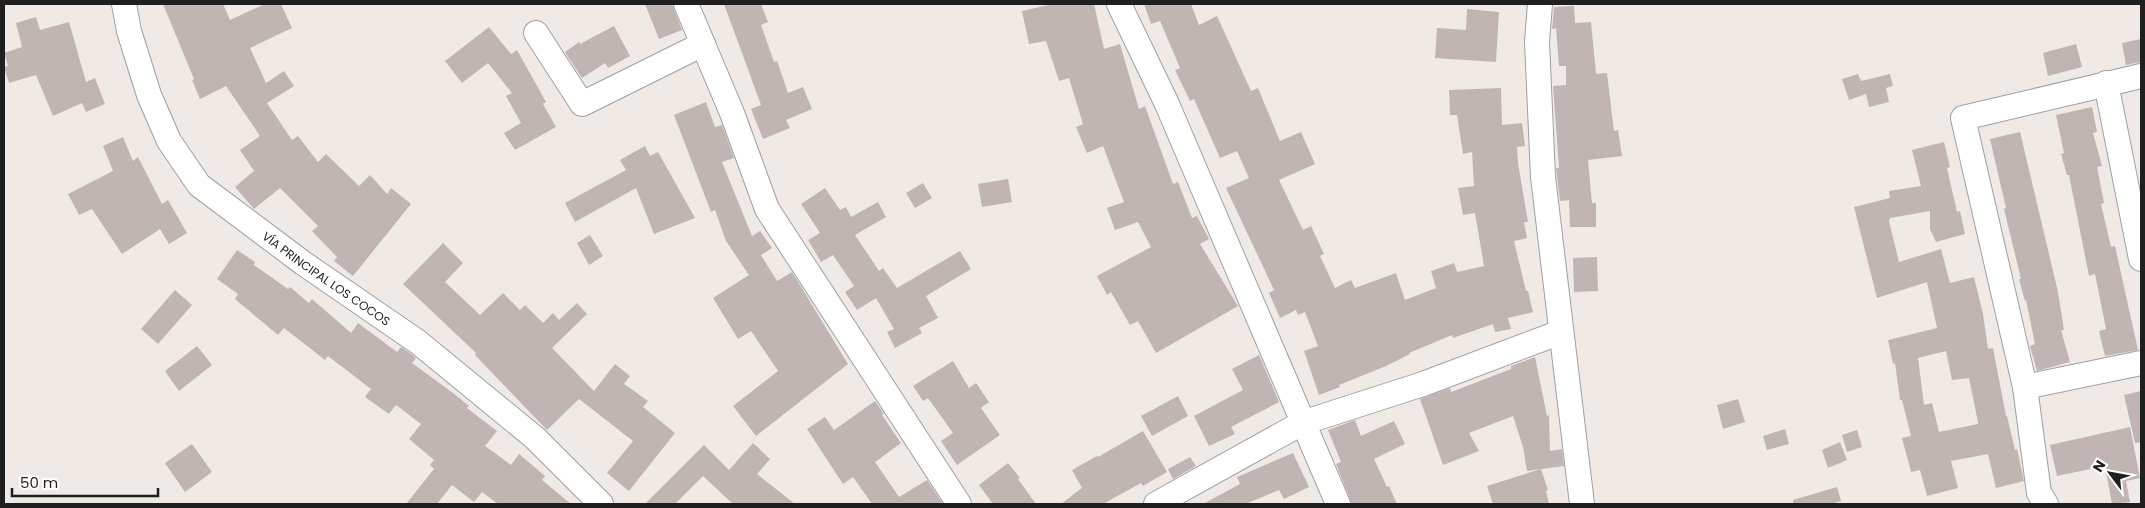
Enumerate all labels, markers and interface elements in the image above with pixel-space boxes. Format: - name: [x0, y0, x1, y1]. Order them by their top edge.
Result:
- street label: VÍA PRINCIPAL LOS COCOS: [259, 227, 394, 329]
- north arrow: [2085, 448, 2135, 498]
- text: N: [2088, 456, 2110, 476]
- scale bar: [12, 466, 159, 498]
- text: 50 m: [20, 472, 58, 493]

